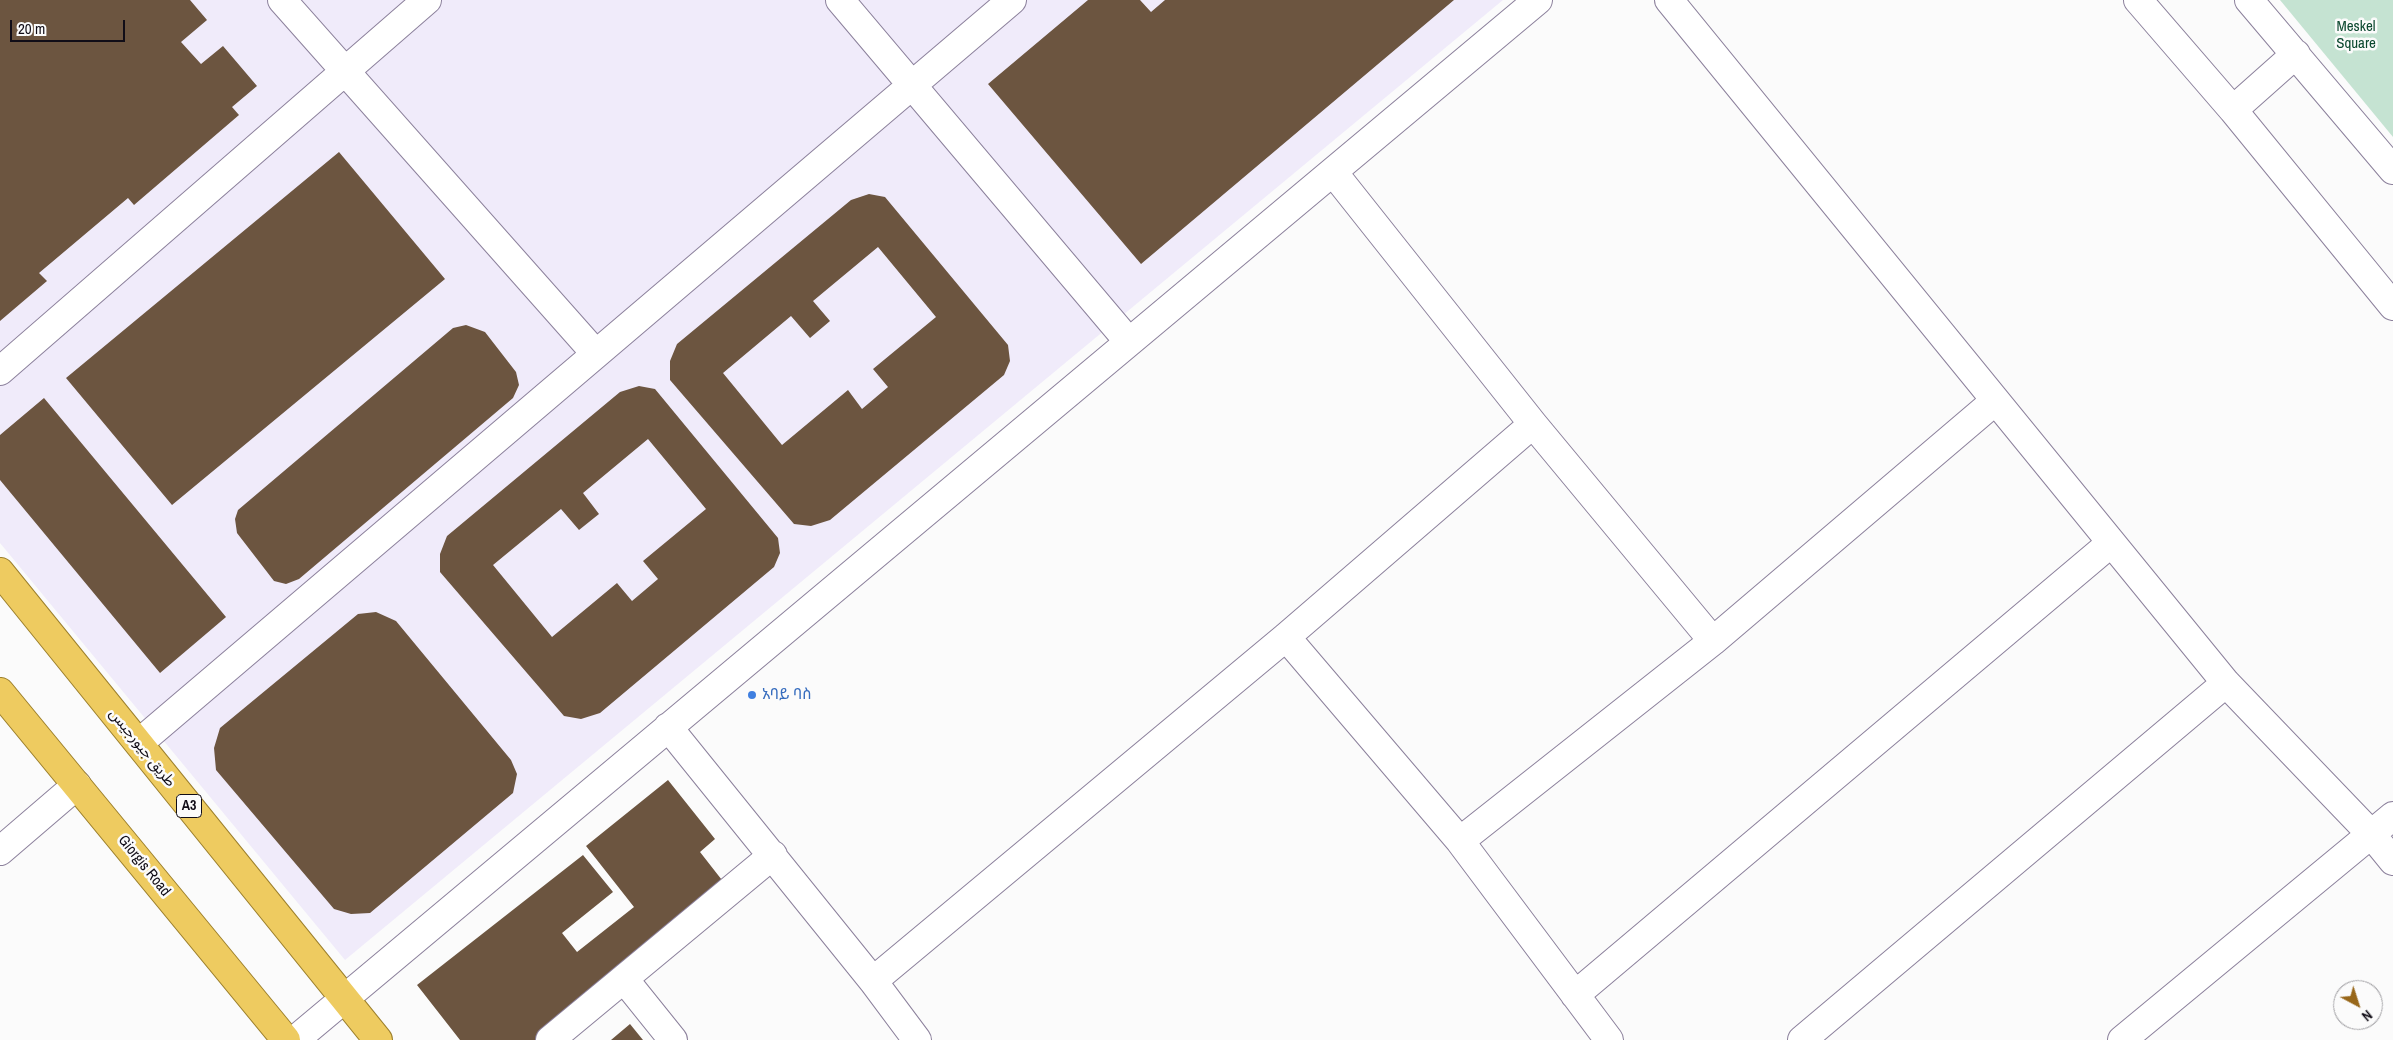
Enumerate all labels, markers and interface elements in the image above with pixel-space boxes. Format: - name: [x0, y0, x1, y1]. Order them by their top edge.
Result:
- scale bar: [12, 10, 128, 42]
- text: 20 m: [18, 18, 45, 39]
- park label: Meskel Square: [2336, 18, 2376, 53]
- place label: አባይ ባስ: [762, 686, 811, 704]
- marker: አባይ ባስ: [746, 689, 758, 701]
- street label: طريق جيورجيس: [105, 705, 179, 791]
- road number: A3: [176, 794, 202, 818]
- street label: Giorgis Road: [114, 832, 174, 900]
- north arrow: [2333, 980, 2383, 1030]
- text: N: [2358, 1006, 2376, 1025]

